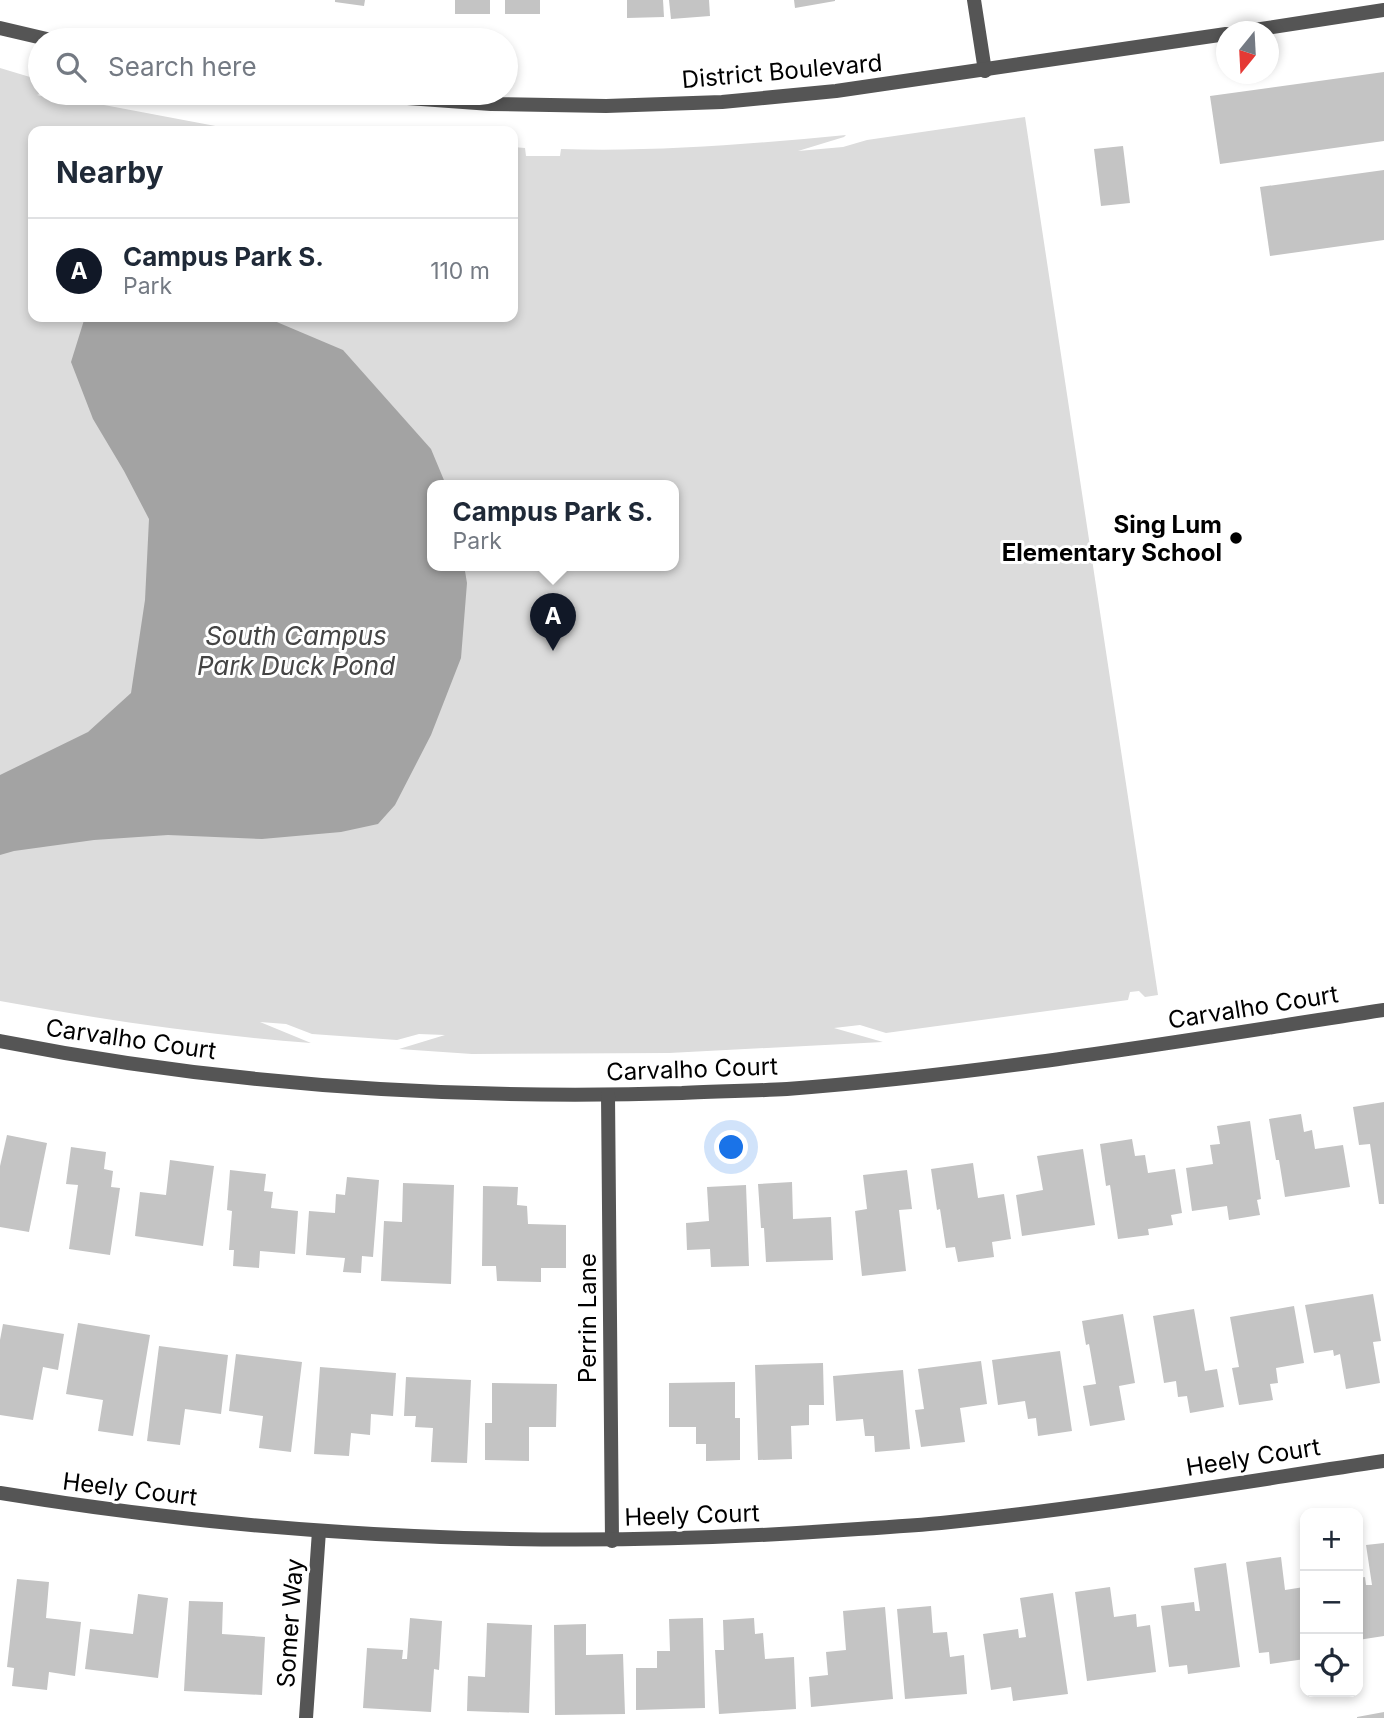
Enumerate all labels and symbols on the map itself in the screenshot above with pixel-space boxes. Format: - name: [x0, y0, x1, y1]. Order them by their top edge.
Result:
- north arrow: [1216, 21, 1279, 84]
- street label: District Boulevard: [681, 48, 883, 94]
- place label: Sing Lum Elementary School: [1002, 510, 1222, 567]
- marker: Sing Lum Elementary School: [1228, 530, 1244, 546]
- pin: A: [530, 593, 576, 651]
- water label: South Campus Park Duck Pond: [197, 620, 395, 681]
- street label: Carvalho Court: [1166, 979, 1340, 1035]
- street label: Carvalho Court: [44, 1013, 218, 1065]
- street label: Carvalho Court: [606, 1052, 778, 1086]
- your location: [714, 1130, 748, 1164]
- street label: Perrin Lane: [573, 1253, 602, 1383]
- street label: Heely Court: [1184, 1432, 1322, 1482]
- street label: Heely Court: [61, 1466, 199, 1512]
- street label: Heely Court: [624, 1498, 760, 1532]
- street label: Somer Way: [271, 1557, 309, 1689]

